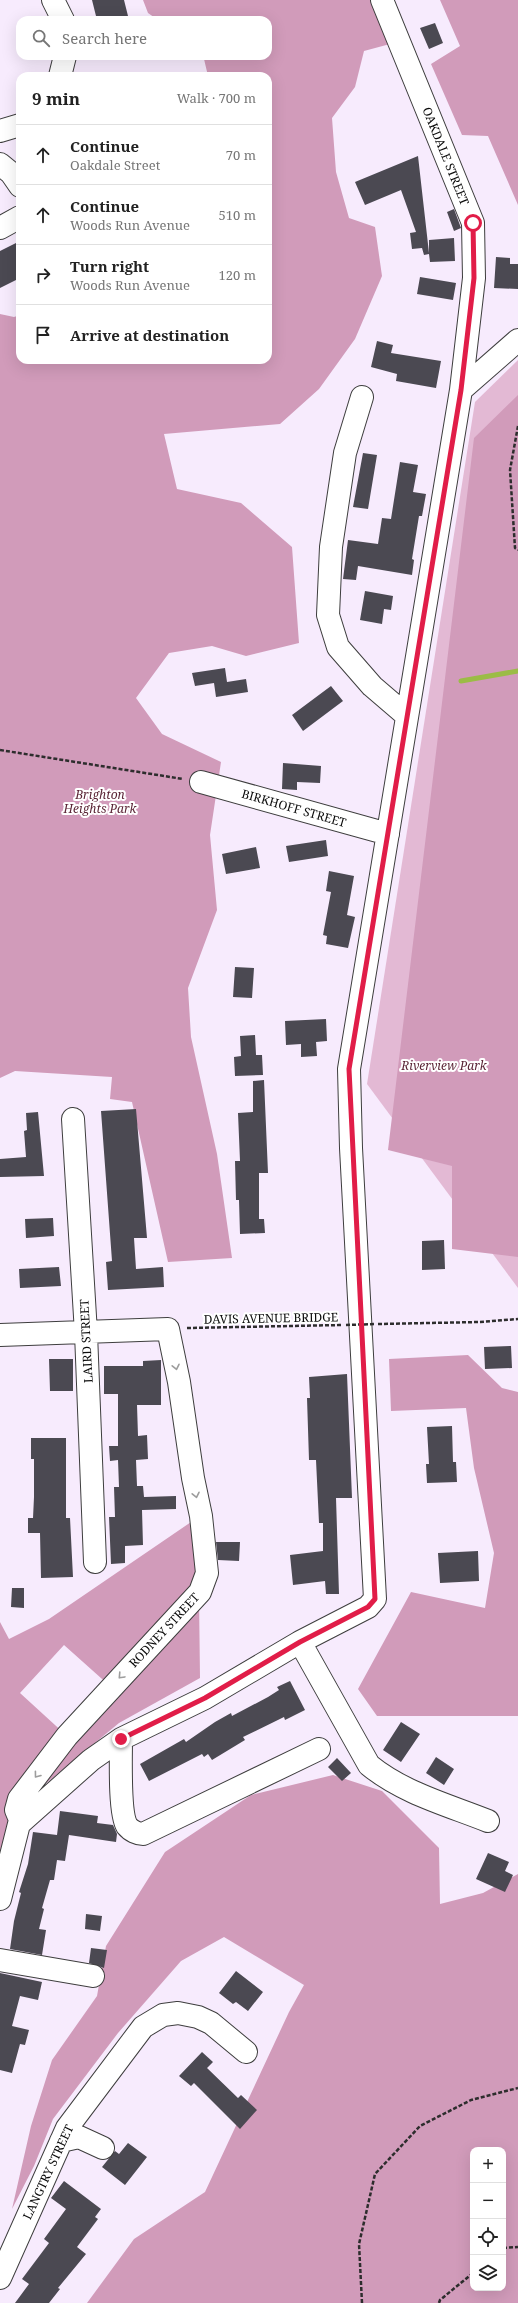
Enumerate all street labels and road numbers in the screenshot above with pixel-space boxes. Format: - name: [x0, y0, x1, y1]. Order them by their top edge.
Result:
- street label: OAKDALE STREET: [419, 104, 474, 208]
- street label: BIRKHOFF STREET: [240, 785, 349, 831]
- street label: LAIRD STREET: [75, 1298, 97, 1383]
- street label: DAVIS AVENUE BRIDGE: [204, 1308, 338, 1328]
- street label: RODNEY STREET: [125, 1589, 203, 1671]
- street label: LANGTRY STREET: [19, 2121, 78, 2222]

